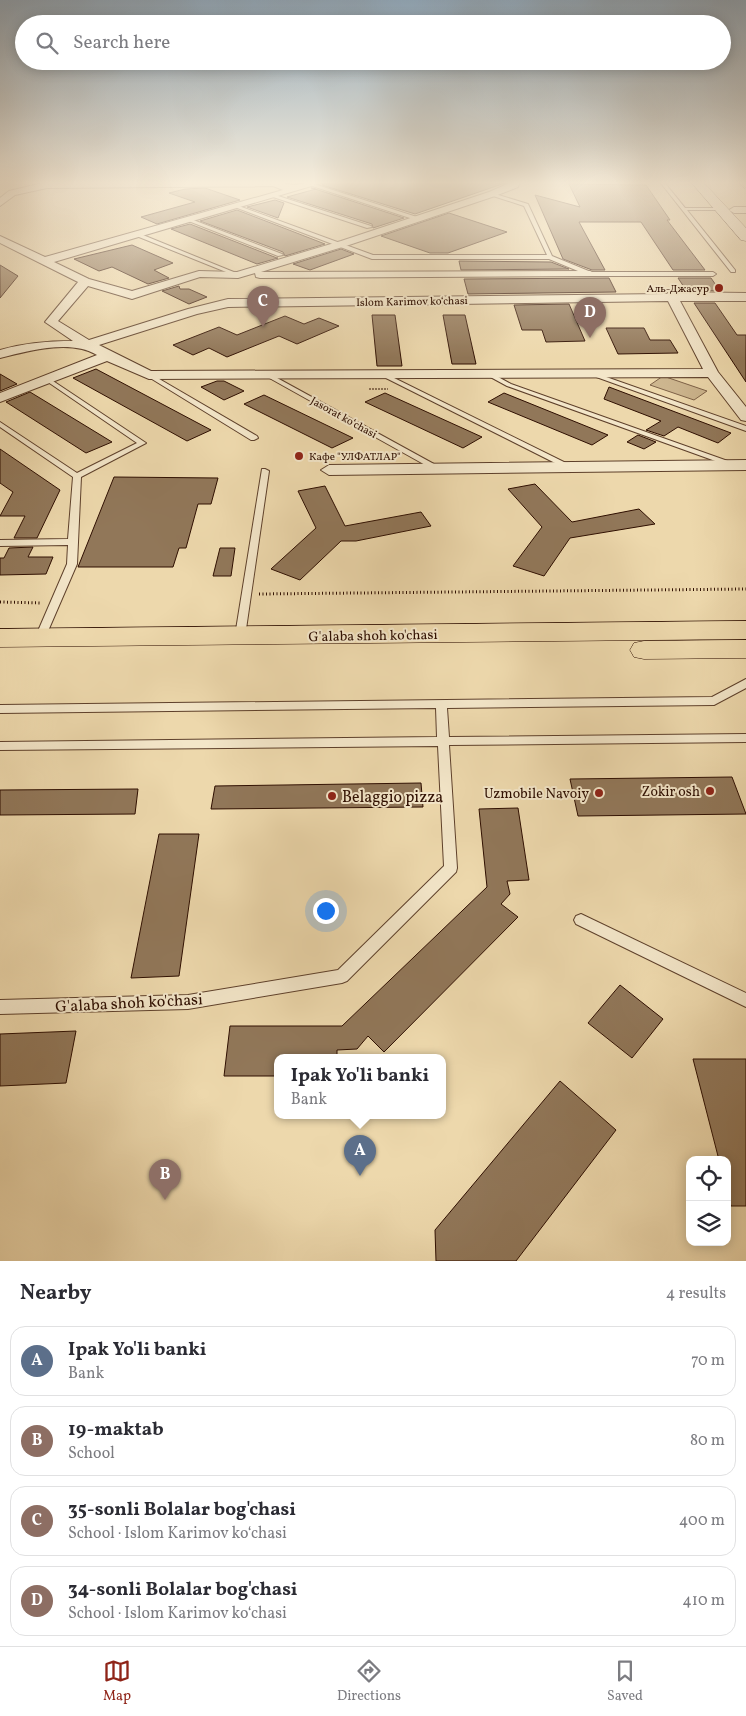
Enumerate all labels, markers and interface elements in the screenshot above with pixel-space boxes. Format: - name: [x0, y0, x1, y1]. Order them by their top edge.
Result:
- search box: [15, 15, 731, 70]
- icon: search: [33, 29, 61, 57]
- text: Search here: [73, 30, 170, 56]
- place label: Аль-Джасур: [647, 282, 709, 297]
- marker: Аль-Джасур: [713, 282, 725, 294]
- pin: C: [247, 286, 279, 327]
- street label: Islom Karimov ko‘chasi: [356, 294, 468, 311]
- pin: D: [574, 297, 606, 338]
- street label: Jasorat ko‘chasi: [307, 394, 379, 443]
- marker: Кафе "УЛФАТЛАР": [293, 450, 305, 462]
- place label: Кафе "УЛФАТЛАР": [309, 450, 401, 465]
- street label: G'alaba shoh ko'chasi: [308, 626, 438, 647]
- place label: Zokir osh: [642, 783, 700, 802]
- place label: Uzmobile Navoiy: [484, 785, 589, 804]
- marker: Zokir osh: [704, 785, 716, 797]
- place label: Belaggio pizza: [342, 787, 443, 809]
- marker: Uzmobile Navoiy: [593, 787, 605, 799]
- marker: Belaggio pizza: [326, 790, 338, 802]
- your location: [313, 898, 339, 924]
- street label: G'alaba shoh ko'chasi: [55, 989, 204, 1019]
- popup: [274, 1054, 446, 1119]
- text: Ipak Yo'li banki: [291, 1063, 429, 1089]
- text: Bank: [291, 1089, 327, 1111]
- pin: A: [344, 1135, 376, 1176]
- map controls: [686, 1156, 731, 1246]
- button: locate: [686, 1156, 731, 1201]
- pin: B: [149, 1159, 181, 1200]
- button: layers: [686, 1201, 731, 1246]
- text: Nearby: [20, 1279, 91, 1308]
- text: 4 results: [666, 1283, 726, 1305]
- text: Ipak Yo'li banki: [68, 1337, 207, 1363]
- text: A: [31, 1350, 43, 1372]
- text: 70 m: [691, 1350, 725, 1372]
- text: Bank: [68, 1363, 104, 1385]
- text: 19-maktab: [68, 1417, 164, 1443]
- text: B: [32, 1430, 42, 1452]
- text: 80 m: [690, 1430, 725, 1452]
- text: School: [68, 1443, 115, 1465]
- text: 35-sonli Bolalar bog'chasi: [68, 1497, 296, 1523]
- text: C: [32, 1510, 42, 1532]
- text: 400 m: [679, 1510, 725, 1532]
- text: School · Islom Karimov ko‘chasi: [68, 1523, 287, 1545]
- text: 34-sonli Bolalar bog'chasi: [68, 1577, 297, 1603]
- text: D: [31, 1590, 43, 1612]
- text: 410 m: [682, 1590, 725, 1612]
- text: School · Islom Karimov ko‘chasi: [68, 1603, 287, 1625]
- tab: Map: [103, 1657, 131, 1706]
- tab: Directions: [337, 1657, 401, 1706]
- tab: Saved: [607, 1657, 643, 1706]

